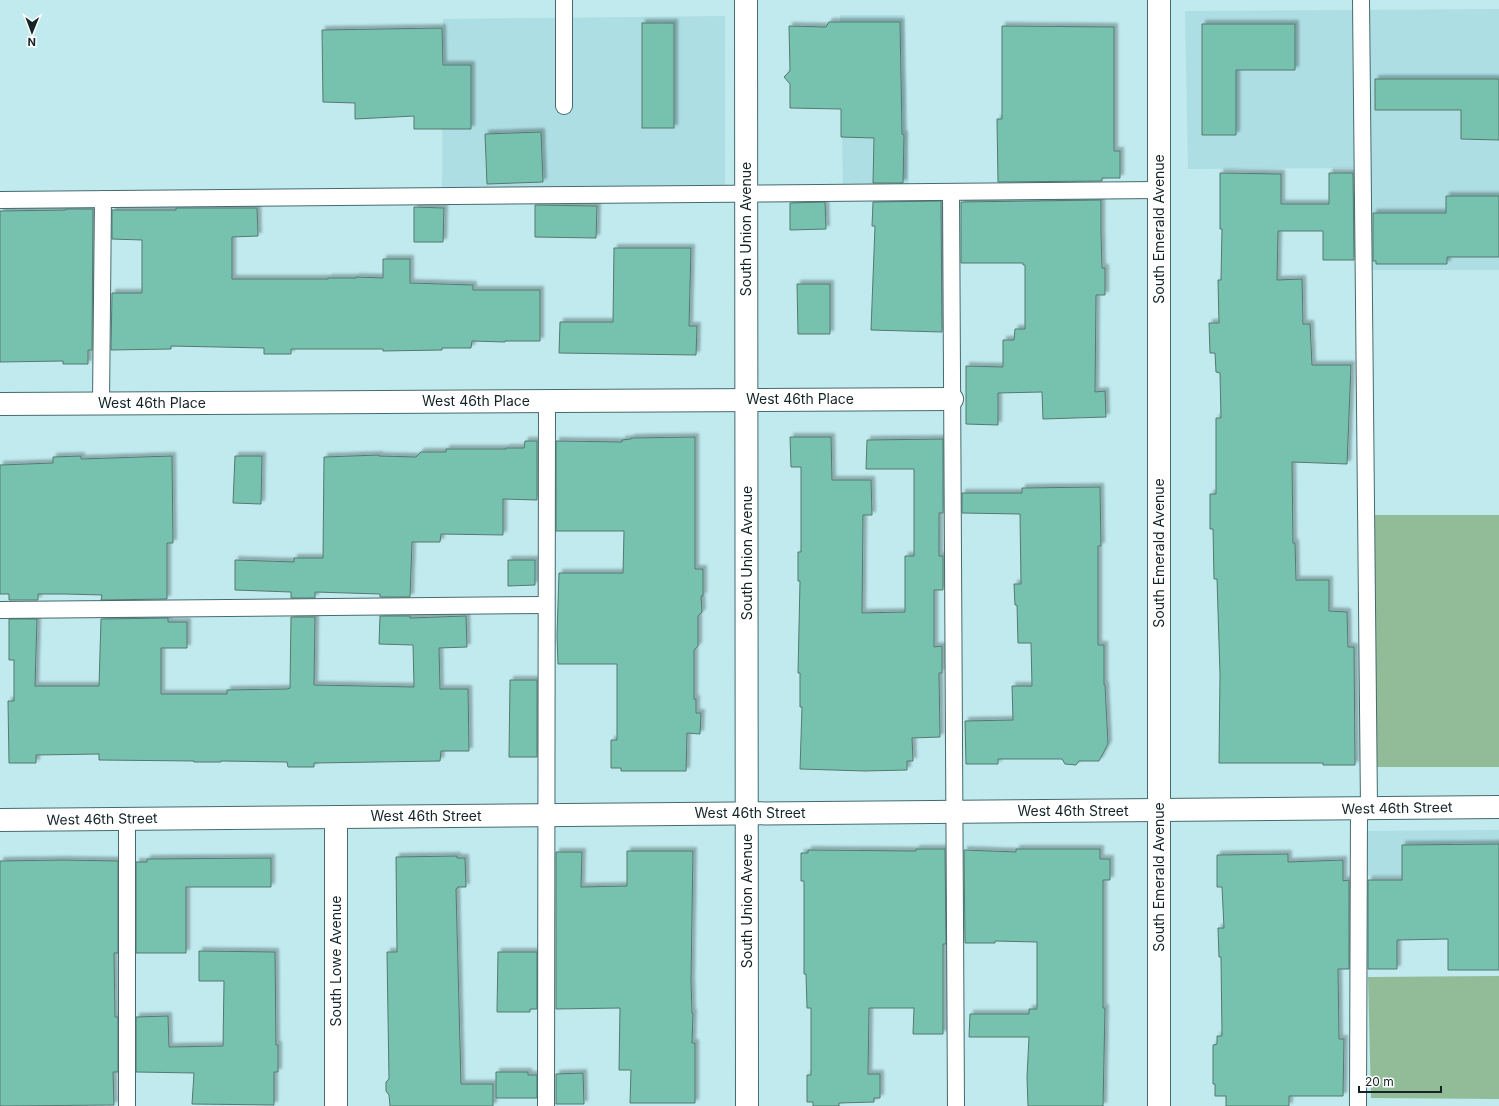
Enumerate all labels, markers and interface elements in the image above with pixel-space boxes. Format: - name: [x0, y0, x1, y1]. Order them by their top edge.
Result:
- north arrow: [12, 12, 52, 52]
- text: N: [28, 35, 36, 49]
- street label: South Emerald Avenue: [1150, 154, 1167, 304]
- street label: South Union Avenue: [737, 162, 754, 296]
- street label: West 46th Place: [746, 390, 854, 407]
- street label: West 46th Place: [422, 392, 530, 409]
- street label: West 46th Place: [98, 394, 206, 411]
- street label: South Emerald Avenue: [1150, 478, 1167, 628]
- street label: South Union Avenue: [738, 486, 755, 620]
- street label: West 46th Street: [1341, 798, 1453, 817]
- street label: West 46th Street: [1017, 802, 1129, 819]
- street label: South Emerald Avenue: [1150, 802, 1167, 952]
- street label: West 46th Street: [694, 804, 806, 821]
- street label: West 46th Street: [370, 807, 482, 824]
- street label: West 46th Street: [46, 809, 158, 828]
- street label: South Union Avenue: [738, 834, 755, 968]
- street label: South Lowe Avenue: [327, 896, 344, 1027]
- scale bar: [1359, 1068, 1441, 1094]
- text: 20 m: [1365, 1074, 1394, 1089]

